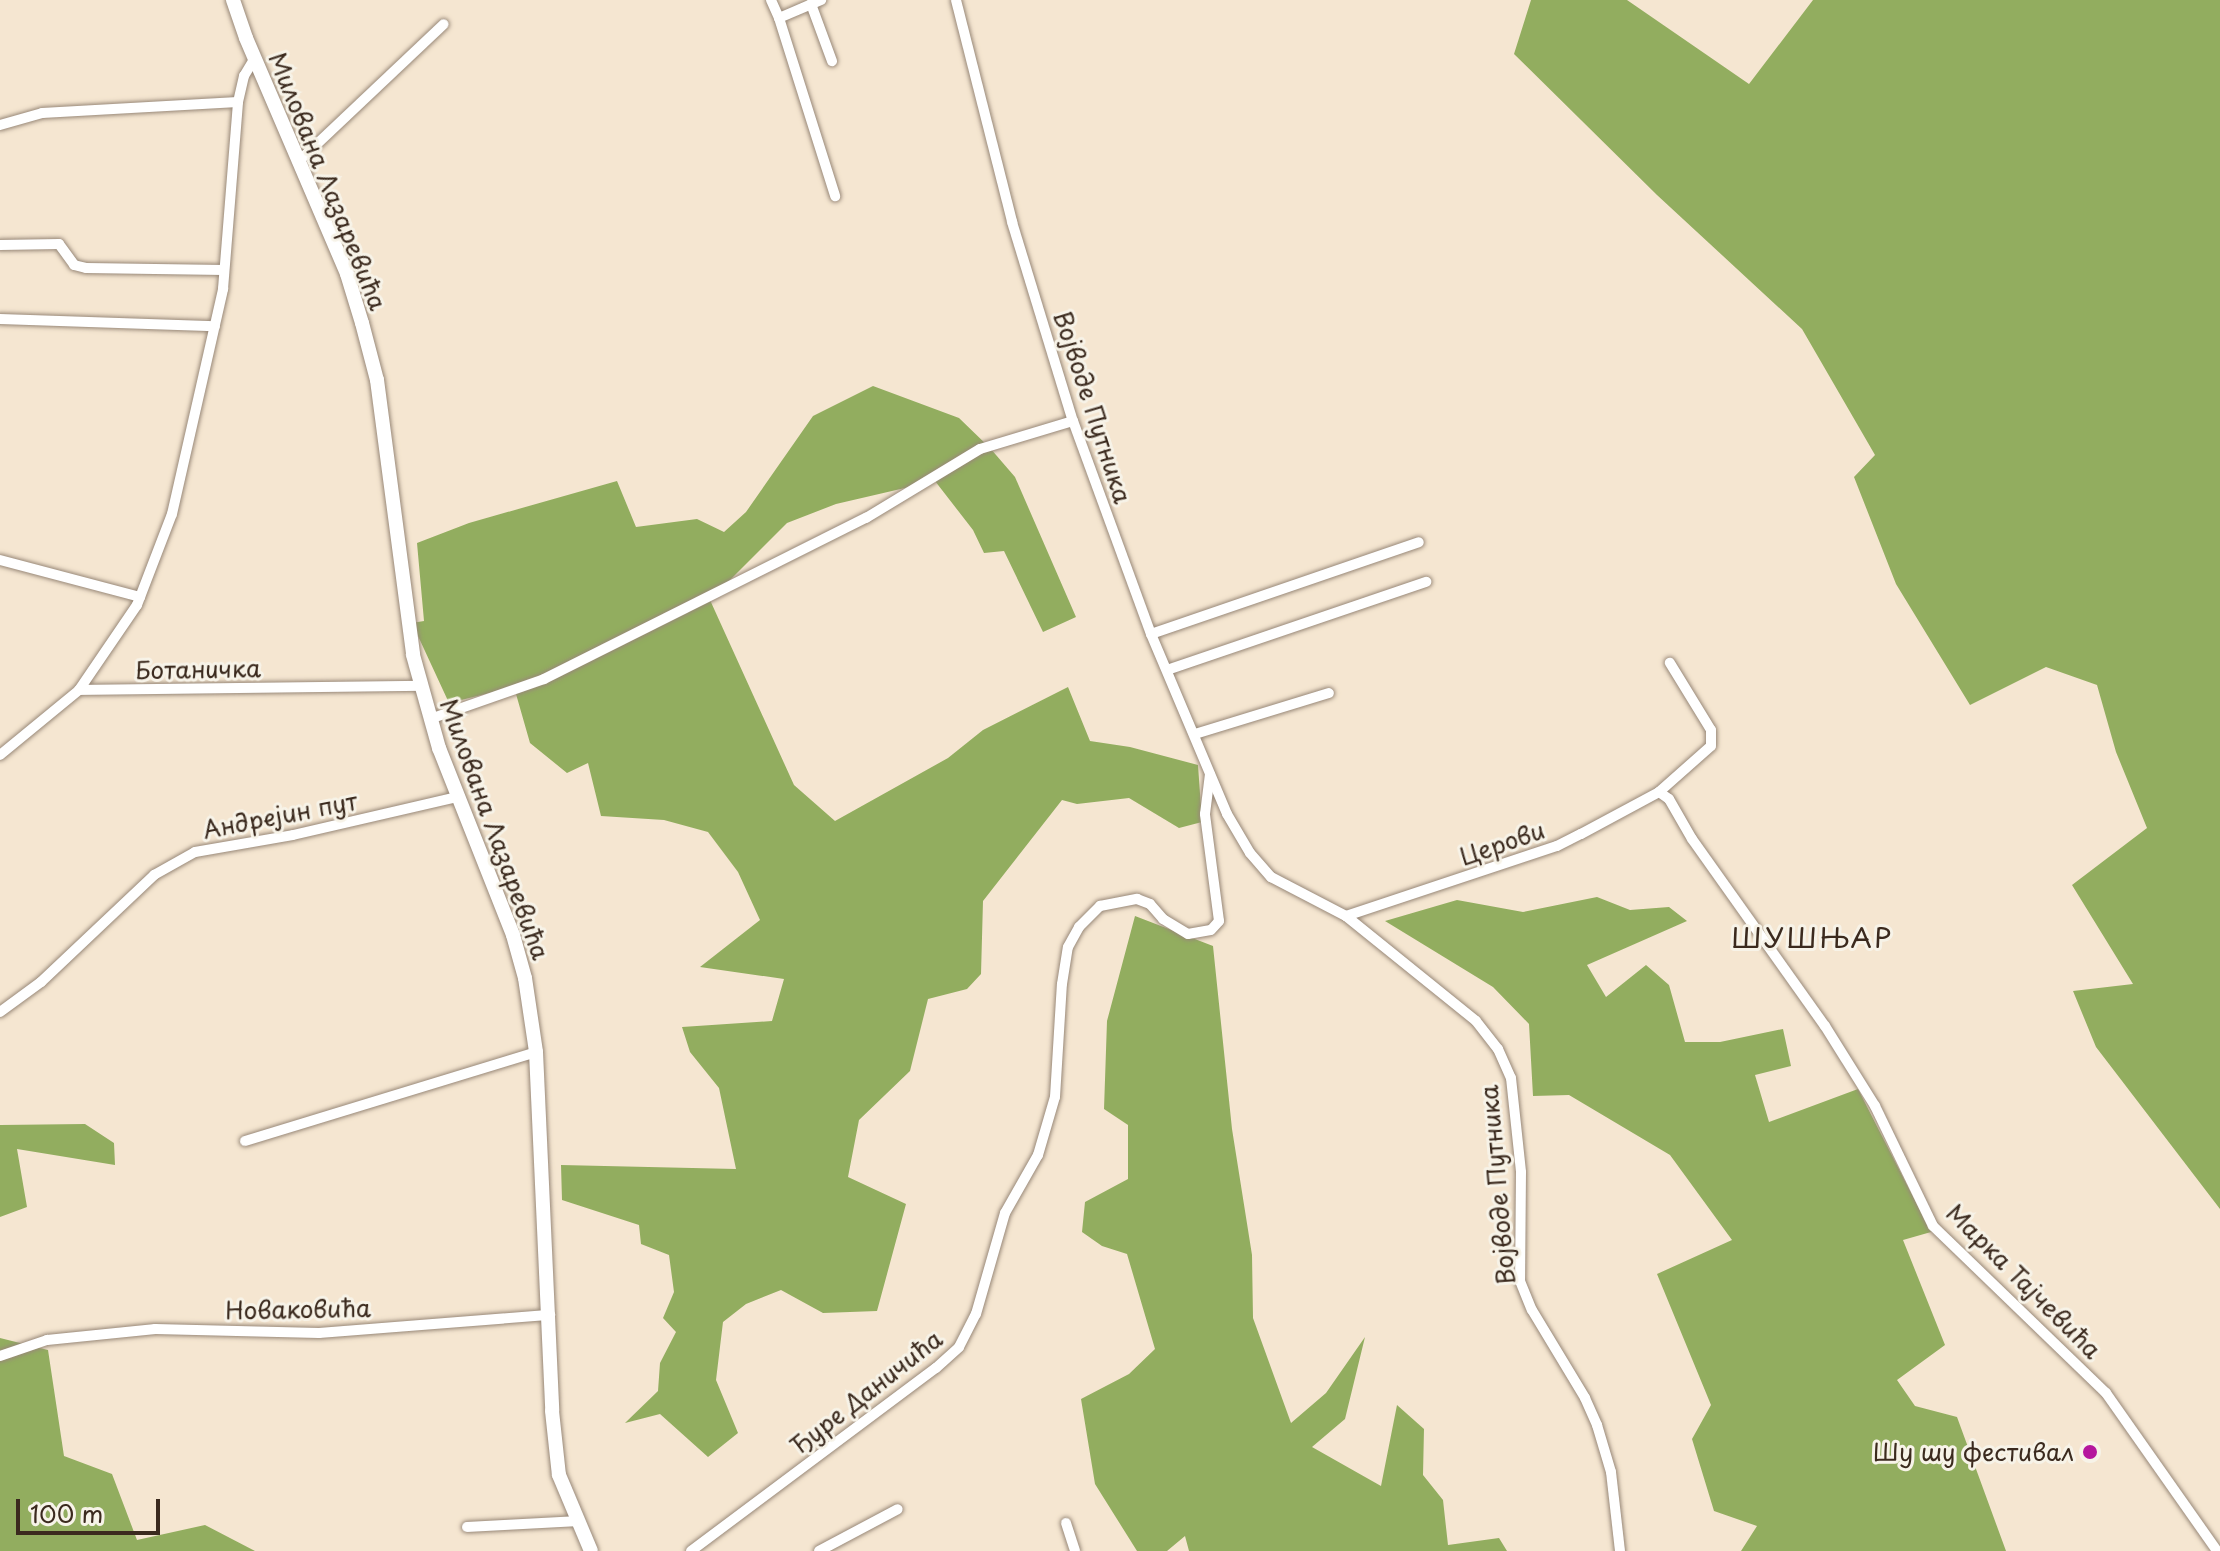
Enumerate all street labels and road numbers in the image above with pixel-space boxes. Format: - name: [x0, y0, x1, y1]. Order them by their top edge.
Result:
- street label: Милована Лазаревића: [263, 48, 393, 314]
- street label: Војводе Путника: [1048, 307, 1138, 507]
- street label: Ботаничка: [135, 654, 261, 684]
- street label: Милована Лазаревића: [434, 695, 556, 963]
- street label: Андрејин пут: [201, 786, 359, 844]
- street label: Церови: [1456, 815, 1548, 871]
- street label: Војводе Путника: [1474, 1083, 1520, 1287]
- street label: Марка Тајчевића: [1940, 1197, 2108, 1365]
- street label: Новаковића: [225, 1293, 371, 1325]
- street label: Ђуре Даничића: [784, 1323, 948, 1461]

